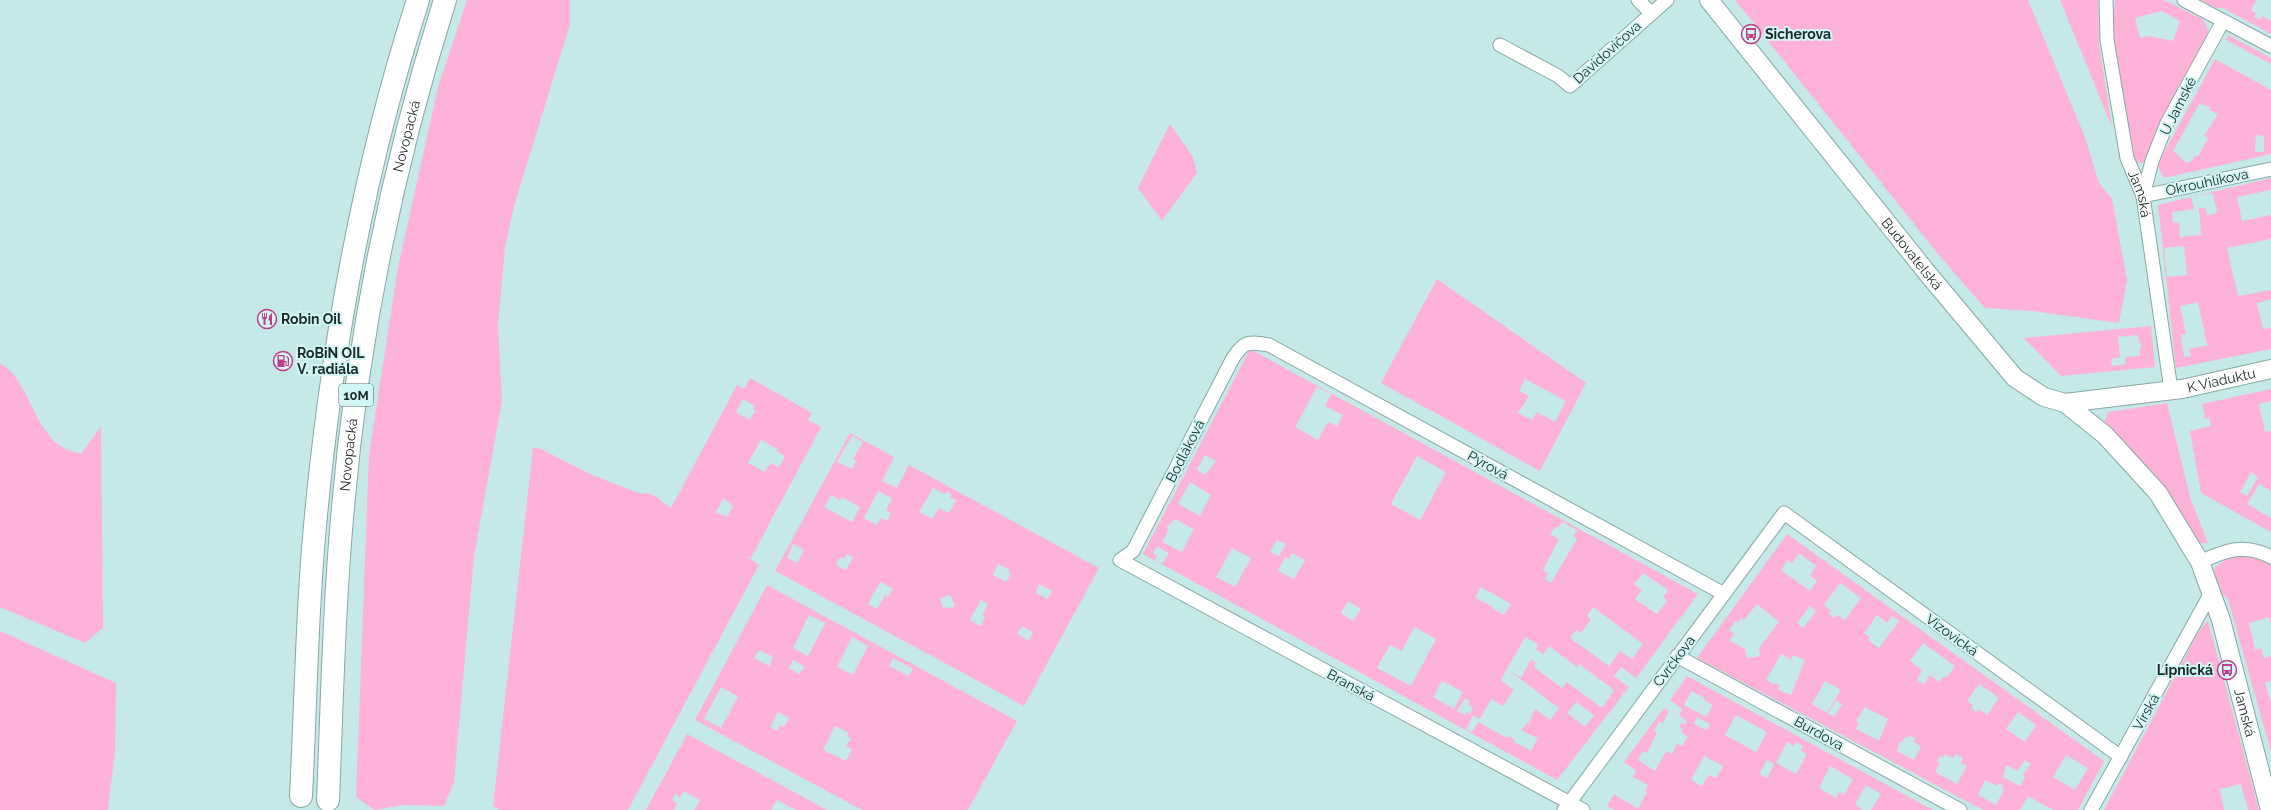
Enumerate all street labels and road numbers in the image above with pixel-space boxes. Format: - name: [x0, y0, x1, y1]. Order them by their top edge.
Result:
- street label: Davidovičova: [1570, 17, 1644, 87]
- street label: U Jamské: [2157, 74, 2199, 138]
- street label: Novopacká: [390, 99, 423, 174]
- street label: Okrouhlíkova: [2164, 165, 2250, 199]
- street label: Jamská: [2125, 168, 2154, 218]
- street label: Budovatelská: [1878, 215, 1946, 293]
- street label: K Viaduktu: [2186, 365, 2257, 396]
- road number: 10M: [339, 384, 373, 406]
- street label: Novopacká: [336, 417, 360, 492]
- street label: Bodláková: [1162, 417, 1208, 485]
- street label: Pýrová: [1465, 447, 1511, 483]
- street label: Vizovická: [1923, 611, 1981, 659]
- street label: Cvrčkova: [1650, 632, 1698, 690]
- street label: Branská: [1324, 666, 1378, 704]
- street label: Jamská: [2231, 687, 2259, 738]
- street label: Vírská: [2129, 691, 2163, 733]
- street label: Burdova: [1791, 713, 1847, 753]

